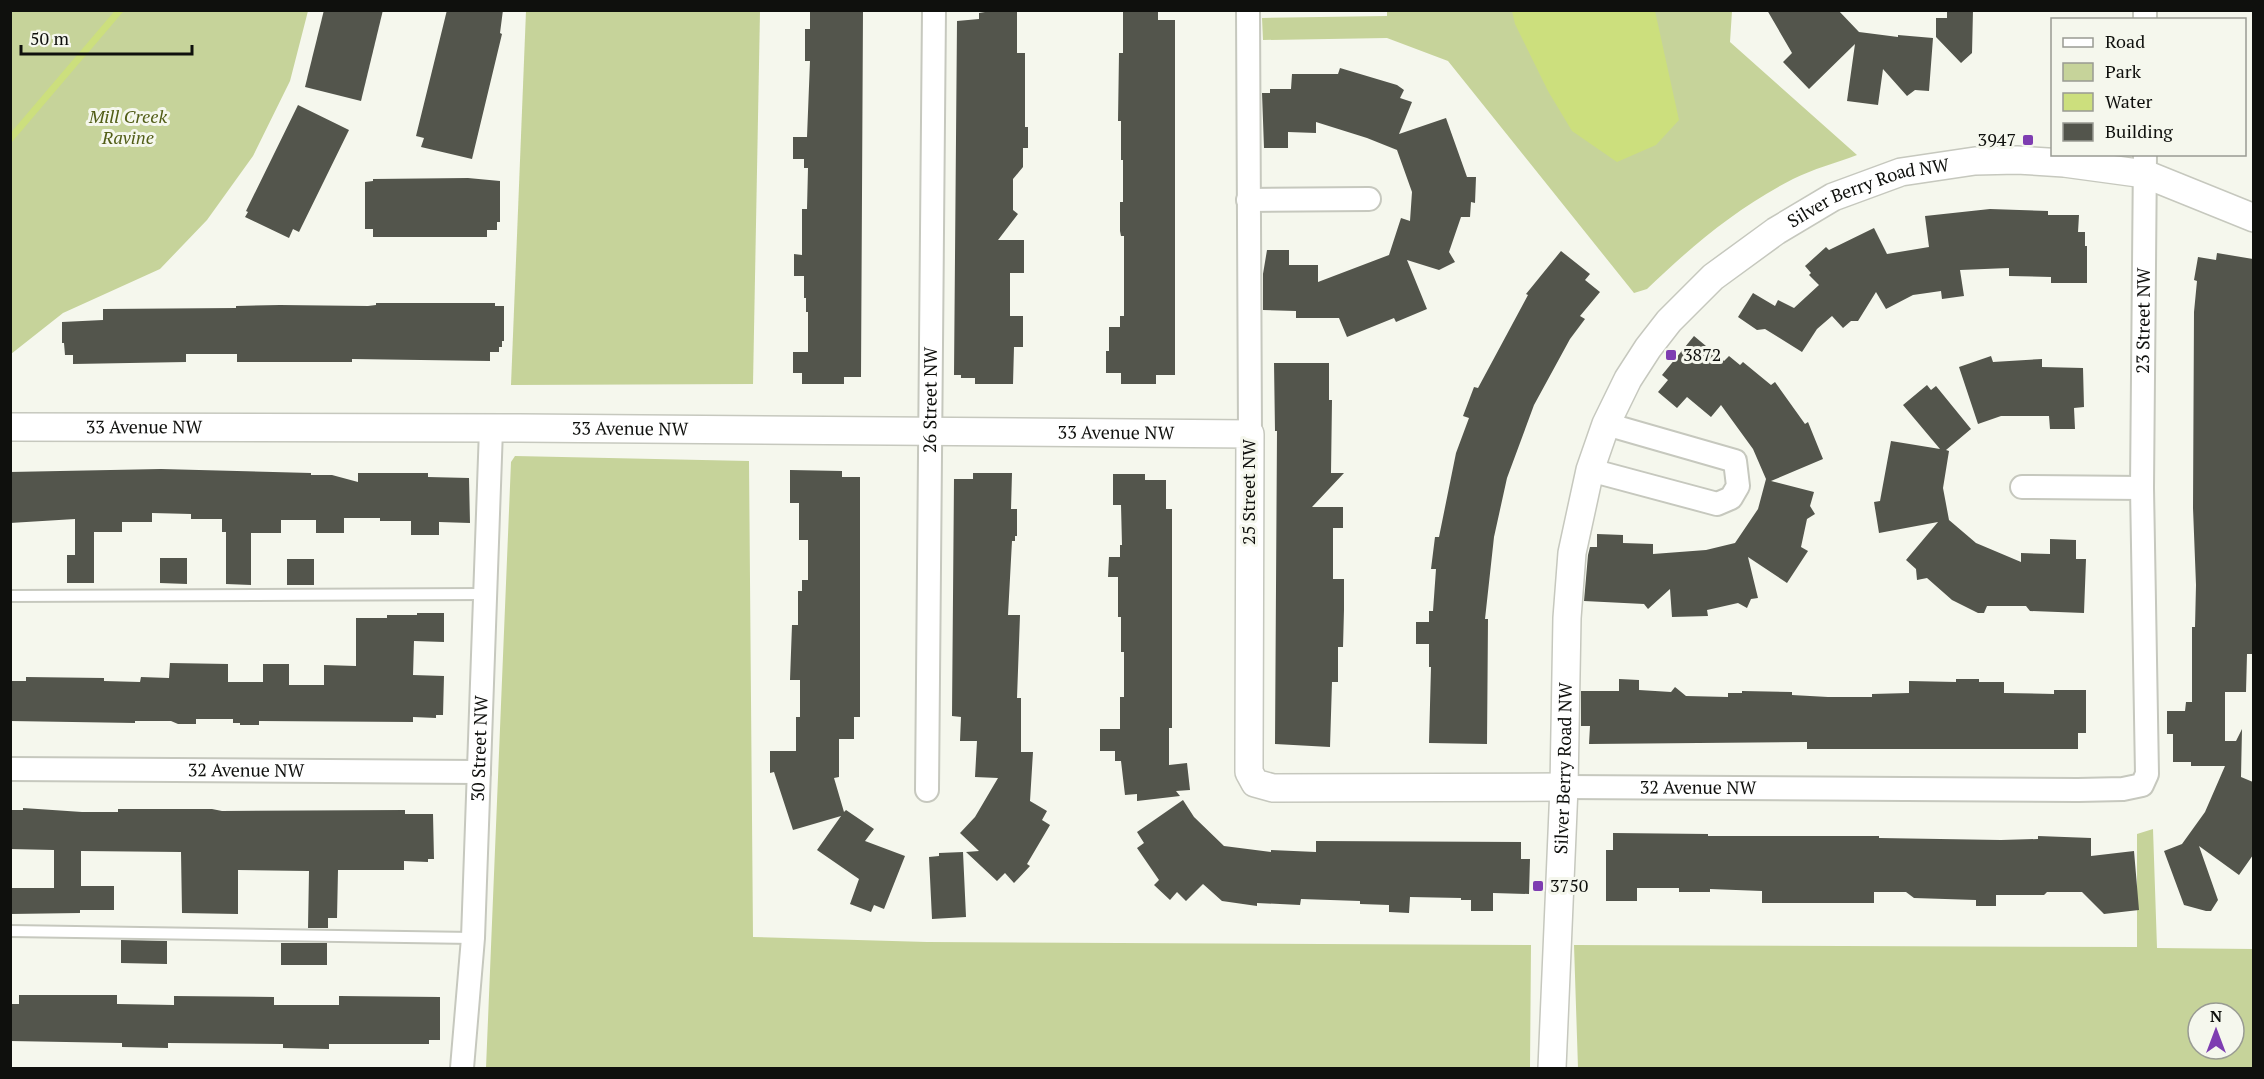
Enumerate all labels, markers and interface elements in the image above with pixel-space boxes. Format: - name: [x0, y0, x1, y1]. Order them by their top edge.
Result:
- scale bar: [21, 18, 192, 56]
- legend: [2051, 18, 2246, 156]
- text: 50 m: [30, 26, 70, 50]
- text: Road: [2105, 29, 2145, 53]
- text: Park: [2105, 59, 2142, 83]
- text: Water: [2105, 89, 2152, 113]
- park label: Mill Creek Ravine: [88, 104, 167, 149]
- text: Building: [2105, 119, 2173, 143]
- place label: 3947: [1978, 127, 2016, 151]
- marker: 3947: [2021, 133, 2035, 147]
- street label: Silver Berry Road NW: [1783, 152, 1951, 233]
- street label: 23 Street NW: [2130, 267, 2155, 374]
- place label: 3872: [1683, 342, 1721, 366]
- street label: 26 Street NW: [917, 347, 942, 453]
- marker: 3872: [1664, 348, 1678, 362]
- street label: 33 Avenue NW: [86, 414, 203, 438]
- street label: 33 Avenue NW: [572, 415, 689, 440]
- street label: 33 Avenue NW: [1058, 419, 1175, 444]
- street label: 25 Street NW: [1236, 439, 1260, 545]
- street label: Silver Berry Road NW: [1548, 682, 1577, 855]
- street label: 30 Street NW: [465, 695, 493, 802]
- street label: 32 Avenue NW: [188, 757, 305, 782]
- street label: 32 Avenue NW: [1640, 774, 1757, 799]
- place label: 3750: [1550, 873, 1588, 897]
- marker: 3750: [1531, 879, 1545, 893]
- north arrow: [2186, 1001, 2246, 1061]
- text: N: [2210, 1005, 2222, 1027]

